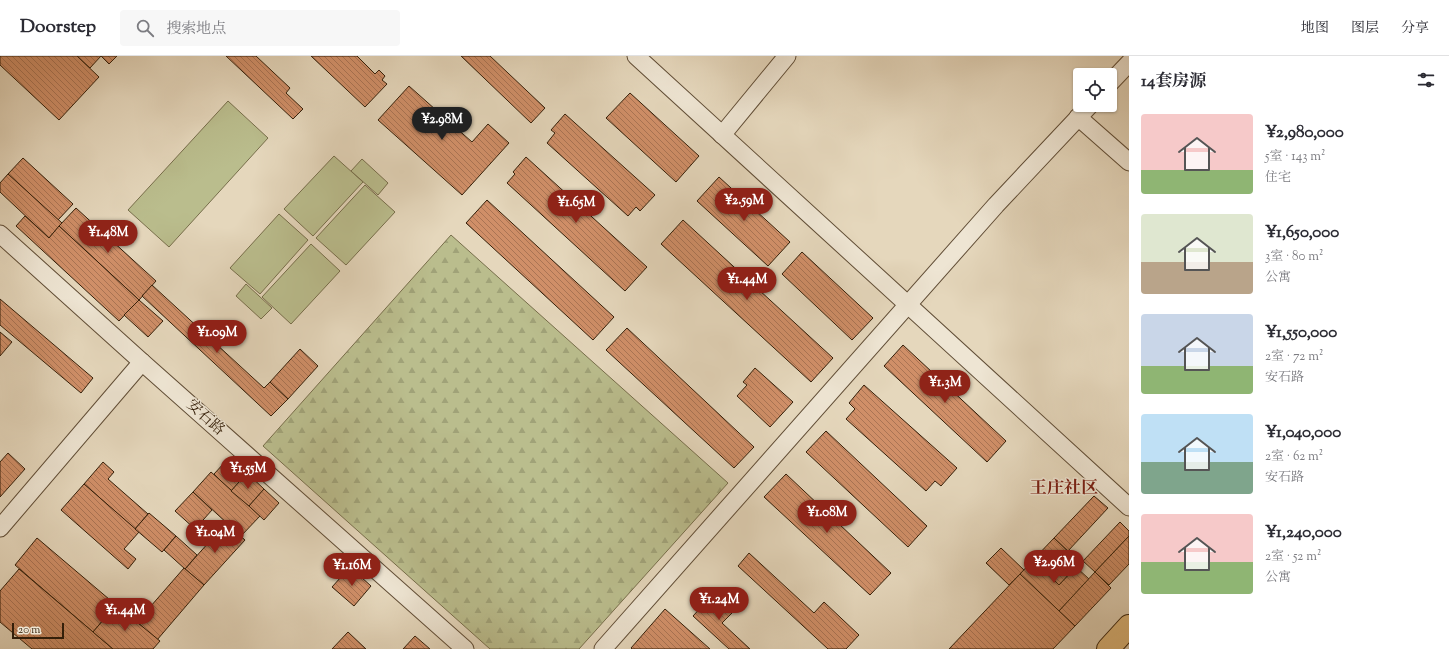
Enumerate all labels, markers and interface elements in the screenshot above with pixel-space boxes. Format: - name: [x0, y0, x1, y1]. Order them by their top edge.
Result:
- search box: [120, 10, 400, 46]
- text: Doorstep: [20, 14, 96, 41]
- icon: search: [134, 17, 156, 39]
- text: 搜索地点: [166, 19, 226, 40]
- text: 地图: [1301, 19, 1329, 39]
- text: 图层: [1351, 19, 1379, 39]
- text: 分享: [1401, 19, 1429, 39]
- map controls: [1073, 68, 1117, 112]
- button: locate: [1073, 68, 1117, 112]
- icon: filters: [1415, 69, 1437, 91]
- text: 14套房源: [1141, 70, 1206, 94]
- pin: ¥2.98M: [409, 107, 475, 141]
- text: ¥2.98M: [421, 111, 463, 129]
- text: ¥2,980,000: [1265, 121, 1344, 145]
- icon: home: [1173, 130, 1221, 178]
- text: 5室 · 143 m²: [1265, 148, 1325, 166]
- text: 住宅: [1265, 169, 1291, 187]
- pin: ¥2.59M: [711, 188, 777, 222]
- pin: ¥1.65M: [543, 190, 609, 224]
- text: ¥2.59M: [724, 192, 764, 210]
- text: ¥1.65M: [557, 194, 595, 212]
- pin: ¥1.48M: [75, 220, 141, 254]
- text: ¥1,650,000: [1265, 221, 1339, 245]
- text: ¥1.48M: [88, 224, 128, 242]
- icon: home: [1173, 230, 1221, 278]
- text: 3室 · 80 m²: [1265, 248, 1323, 266]
- pin: ¥1.44M: [714, 267, 780, 301]
- text: 公寓: [1265, 269, 1291, 287]
- text: ¥1.44M: [726, 271, 768, 289]
- pin: ¥1.09M: [184, 320, 250, 354]
- text: ¥1,550,000: [1265, 321, 1337, 345]
- text: ¥1.09M: [197, 324, 237, 342]
- icon: home: [1173, 330, 1221, 378]
- text: 2室 · 72 m²: [1265, 348, 1323, 366]
- text: 安石路: [1265, 369, 1304, 387]
- pin: ¥1.3M: [917, 370, 973, 404]
- text: ¥1.3M: [928, 374, 962, 392]
- street label: 安石路: [181, 395, 229, 441]
- text: ¥1,040,000: [1265, 421, 1341, 445]
- icon: home: [1173, 430, 1221, 478]
- text: 2室 · 62 m²: [1265, 448, 1323, 466]
- pin: ¥1.55M: [215, 456, 281, 490]
- text: ¥1.55M: [229, 460, 267, 478]
- text: 安石路: [1265, 469, 1304, 487]
- district label: 王庄社区: [1030, 477, 1098, 501]
- pin: ¥1.08M: [794, 500, 860, 534]
- text: ¥1.08M: [807, 504, 847, 522]
- pin: ¥1.04M: [182, 520, 248, 554]
- text: ¥1,240,000: [1265, 521, 1342, 545]
- text: ¥1.04M: [195, 524, 235, 542]
- icon: home: [1173, 530, 1221, 578]
- text: 2室 · 52 m²: [1265, 548, 1321, 566]
- pin: ¥2.96M: [1021, 550, 1087, 584]
- pin: ¥1.16M: [319, 553, 385, 587]
- text: ¥2.96M: [1033, 554, 1075, 572]
- text: ¥1.16M: [333, 557, 371, 575]
- text: 公寓: [1265, 569, 1291, 587]
- pin: ¥1.24M: [686, 587, 752, 621]
- text: ¥1.24M: [699, 591, 739, 609]
- pin: ¥1.44M: [92, 598, 158, 632]
- text: ¥1.44M: [104, 602, 146, 620]
- scale bar: [12, 621, 64, 640]
- text: 20 m: [18, 622, 40, 638]

